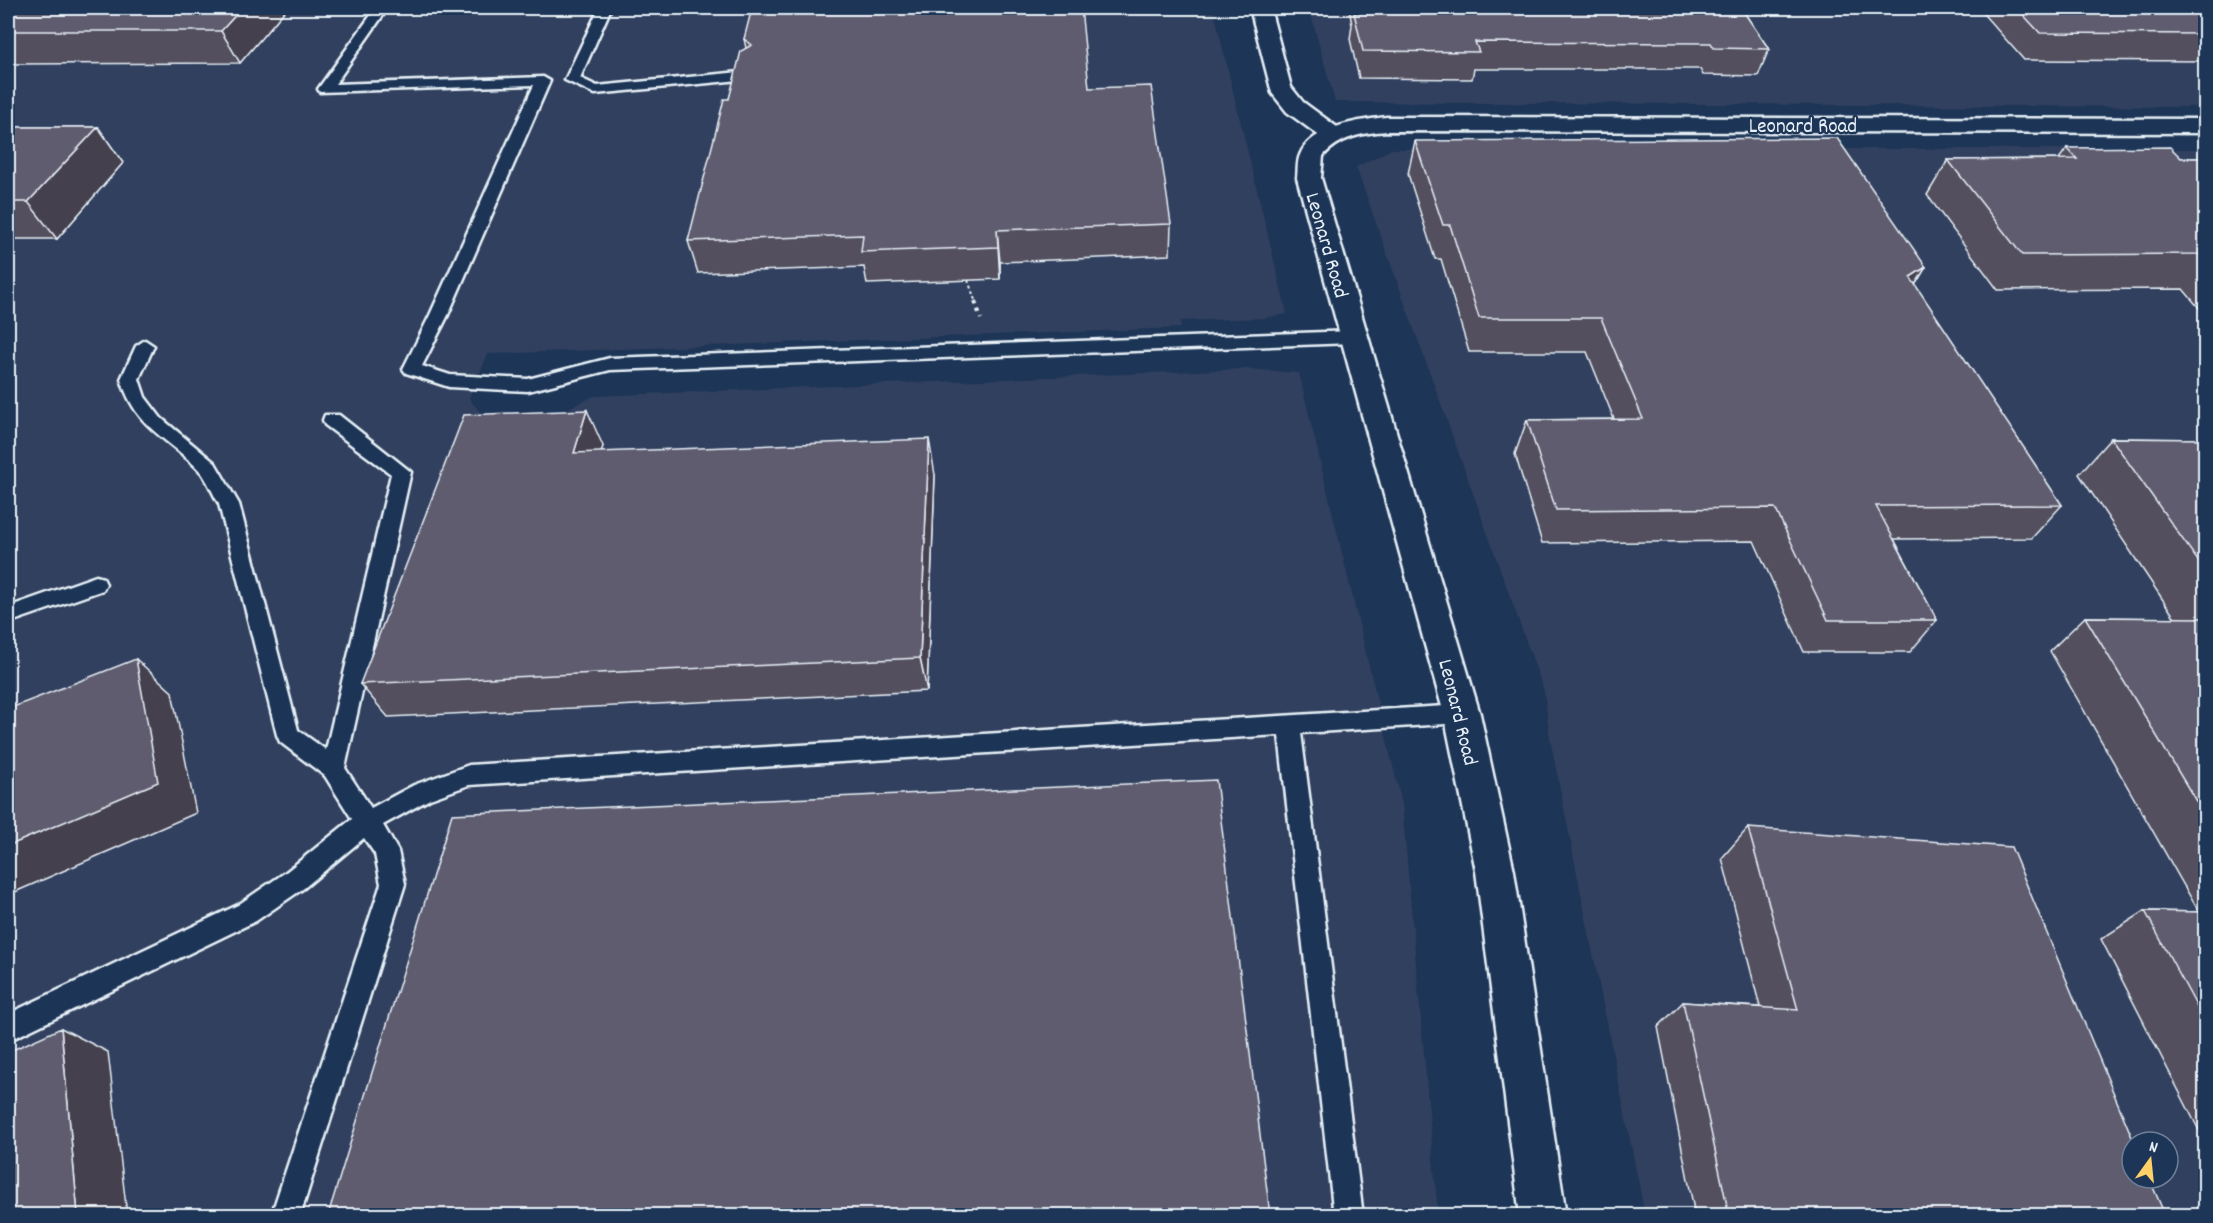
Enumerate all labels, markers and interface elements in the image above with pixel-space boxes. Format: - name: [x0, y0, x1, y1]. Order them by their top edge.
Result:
- street label: Leonard Road: [1749, 113, 1857, 143]
- street label: Leonard Road: [1296, 190, 1354, 302]
- street label: Leonard Road: [1428, 656, 1484, 769]
- north arrow: [2120, 1130, 2180, 1190]
- text: N: [2146, 1136, 2160, 1160]

